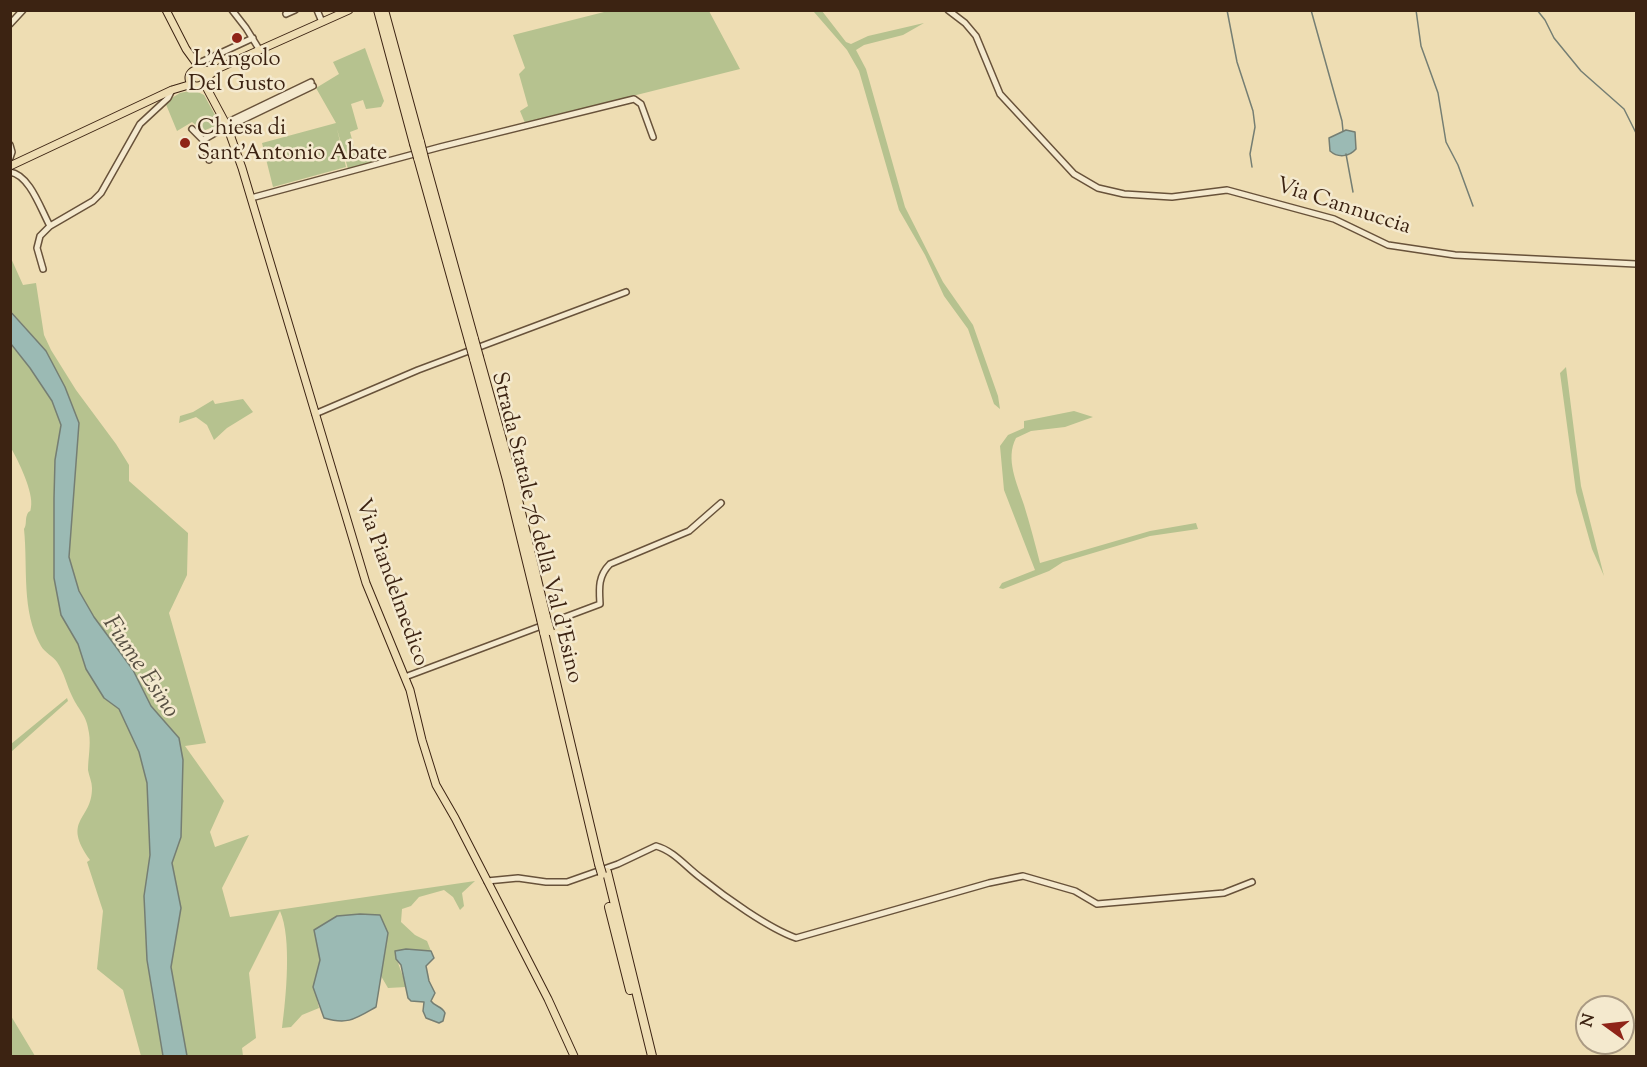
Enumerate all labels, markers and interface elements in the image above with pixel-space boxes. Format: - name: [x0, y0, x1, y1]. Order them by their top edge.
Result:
- marker: L'Angolo Del Gusto: [230, 31, 244, 45]
- place label: L'Angolo Del Gusto: [188, 48, 286, 100]
- place label: Chiesa di Sant'Antonio Abate: [197, 117, 387, 168]
- marker: Chiesa di Sant'Antonio Abate: [178, 136, 192, 150]
- street label: Via Cannuccia: [1272, 174, 1414, 242]
- street label: Strada Statale 76 della Val d'Esino: [484, 370, 586, 686]
- street label: Via Piandelmedico: [347, 496, 433, 670]
- water label: Fiume Esino: [94, 611, 184, 725]
- north arrow: [1575, 995, 1635, 1055]
- text: N: [1576, 1012, 1602, 1030]

